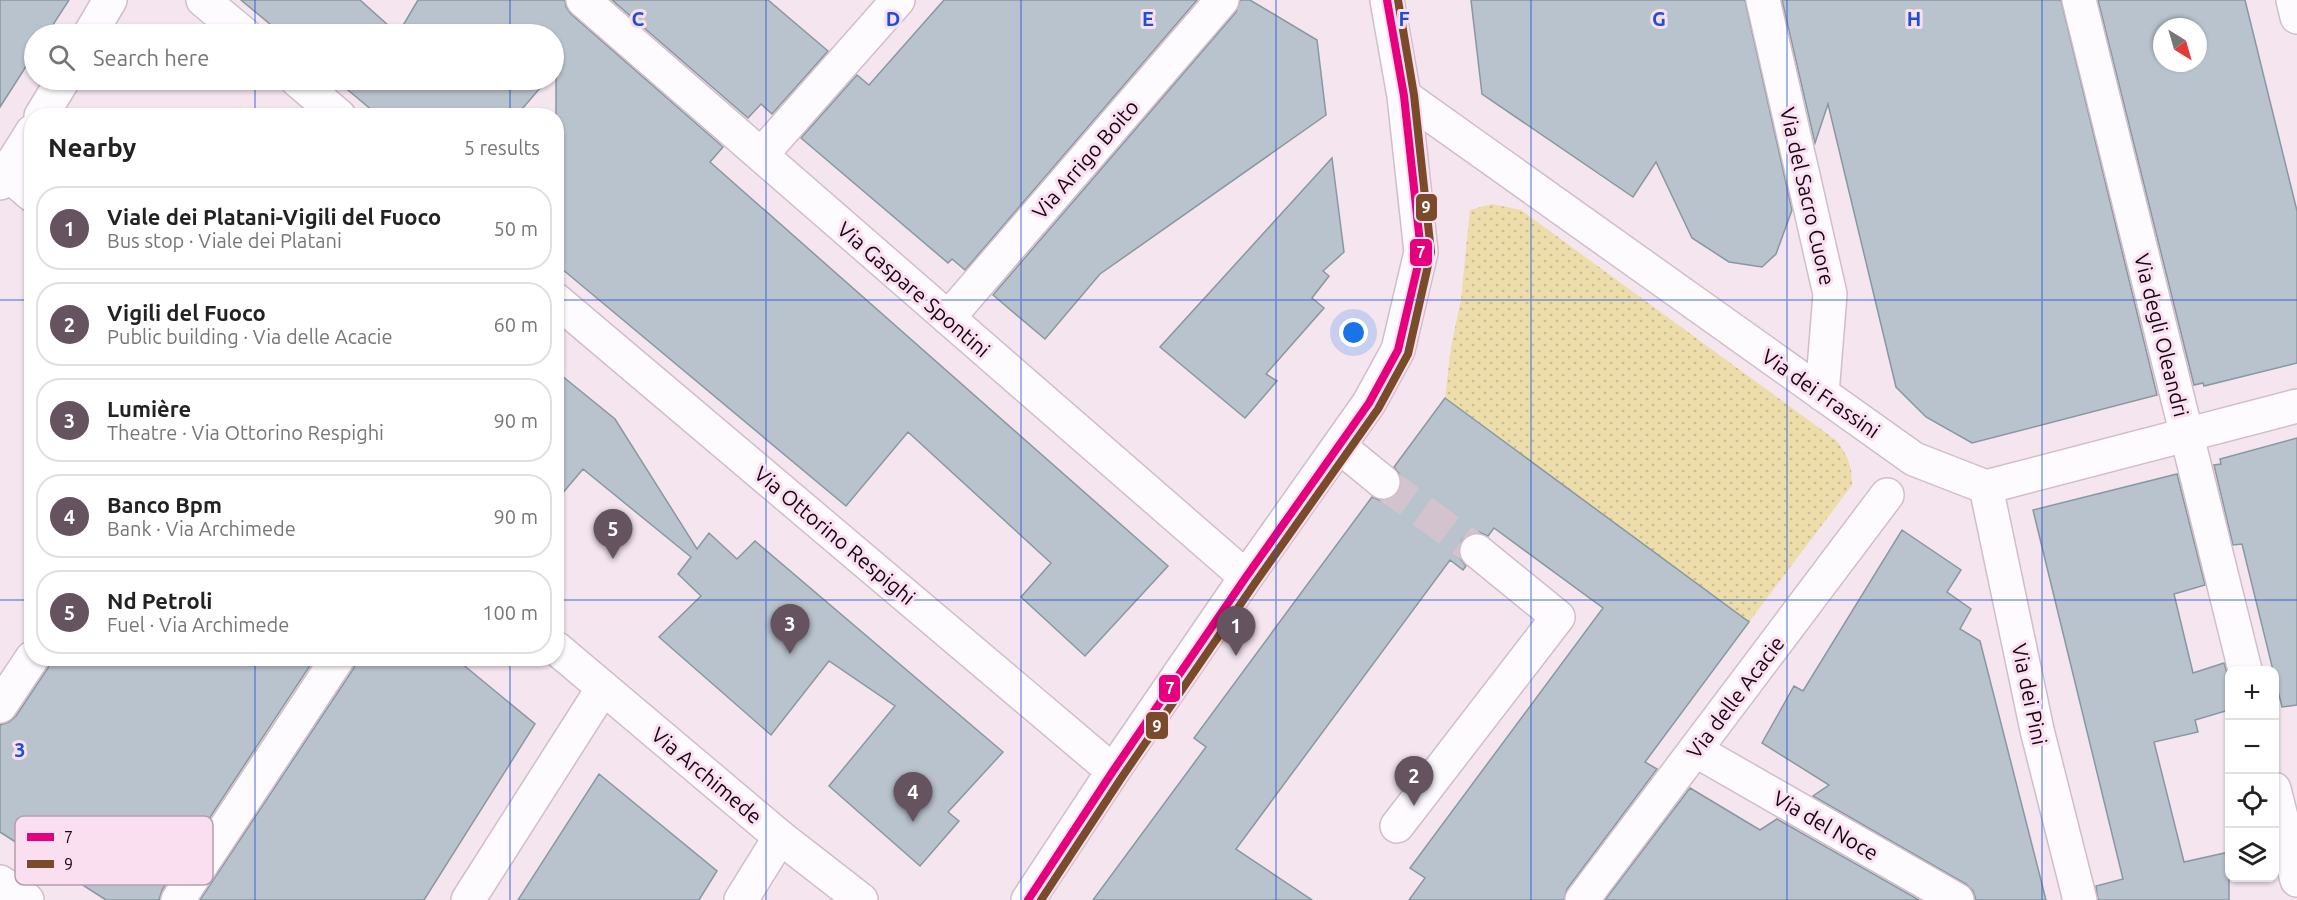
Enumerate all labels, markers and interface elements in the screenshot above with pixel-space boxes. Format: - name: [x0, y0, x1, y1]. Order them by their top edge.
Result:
- text: C: [632, 7, 645, 30]
- text: D: [886, 7, 900, 30]
- text: E: [1142, 7, 1154, 30]
- text: F: [1398, 7, 1410, 30]
- text: G: [1652, 7, 1666, 30]
- text: H: [1907, 7, 1921, 30]
- north arrow: [2153, 18, 2207, 72]
- search box: [24, 24, 564, 90]
- icon: search: [45, 41, 78, 74]
- text: Search here: [93, 45, 209, 70]
- street label: Via Arrigo Boito: [1027, 95, 1143, 223]
- street label: Via del Sacro Cuore: [1776, 105, 1840, 287]
- text: Nearby: [48, 133, 136, 162]
- text: 5 results: [464, 136, 540, 159]
- line badge: 9: [1415, 193, 1438, 222]
- text: 9: [1421, 198, 1431, 216]
- text: Viale dei Platani-Vigili del Fuoco: [107, 204, 441, 229]
- street label: Via Gaspare Spontini: [833, 216, 995, 362]
- text: 1: [64, 217, 75, 240]
- text: 50 m: [494, 217, 538, 240]
- text: Bus stop · Viale dei Platani: [107, 229, 342, 252]
- line badge: 7: [1409, 238, 1433, 267]
- text: 7: [1416, 243, 1426, 261]
- street label: Via degli Oleandri: [2130, 251, 2194, 419]
- text: Vigili del Fuoco: [107, 300, 266, 325]
- text: 2: [64, 313, 75, 336]
- text: 60 m: [494, 313, 538, 336]
- your location: [1339, 318, 1368, 347]
- text: Public building · Via delle Acacie: [107, 325, 392, 348]
- street label: Via dei Frassini: [1757, 343, 1885, 443]
- text: Lumière: [107, 396, 191, 421]
- text: 3: [64, 409, 75, 432]
- text: 90 m: [494, 409, 538, 432]
- text: Theatre · Via Ottorino Respighi: [107, 421, 384, 444]
- street label: Via Ottorino Respighi: [750, 461, 920, 609]
- text: Banco Bpm: [107, 492, 222, 517]
- text: 4: [64, 505, 75, 528]
- text: 90 m: [494, 505, 538, 528]
- pin: 5: [594, 510, 632, 559]
- text: Bank · Via Archimede: [107, 517, 296, 540]
- text: Nd Petroli: [107, 588, 212, 613]
- text: 5: [64, 601, 75, 624]
- text: 100 m: [482, 601, 538, 624]
- pin: 3: [770, 604, 810, 654]
- pin: 1: [1216, 606, 1256, 656]
- text: Fuel · Via Archimede: [107, 613, 289, 636]
- street label: Via delle Acacie: [1681, 631, 1789, 763]
- street label: Via dei Pini: [2008, 641, 2052, 747]
- map controls: [2225, 666, 2279, 882]
- button: +: [2225, 666, 2279, 720]
- line badge: 7: [1158, 674, 1181, 703]
- text: 7: [1165, 679, 1175, 697]
- line badge: 9: [1145, 711, 1169, 740]
- text: 9: [1152, 717, 1162, 735]
- button: −: [2225, 720, 2279, 774]
- street label: Via Archimede: [647, 722, 767, 828]
- text: 3: [14, 738, 26, 761]
- pin: 2: [1394, 756, 1434, 806]
- pin: 4: [894, 772, 932, 822]
- button: locate: [2225, 774, 2279, 828]
- street label: Via del Noce: [1769, 785, 1883, 865]
- legend: [15, 816, 213, 885]
- text: 7: [64, 828, 73, 846]
- button: layers: [2225, 828, 2279, 882]
- text: 9: [64, 855, 73, 873]

